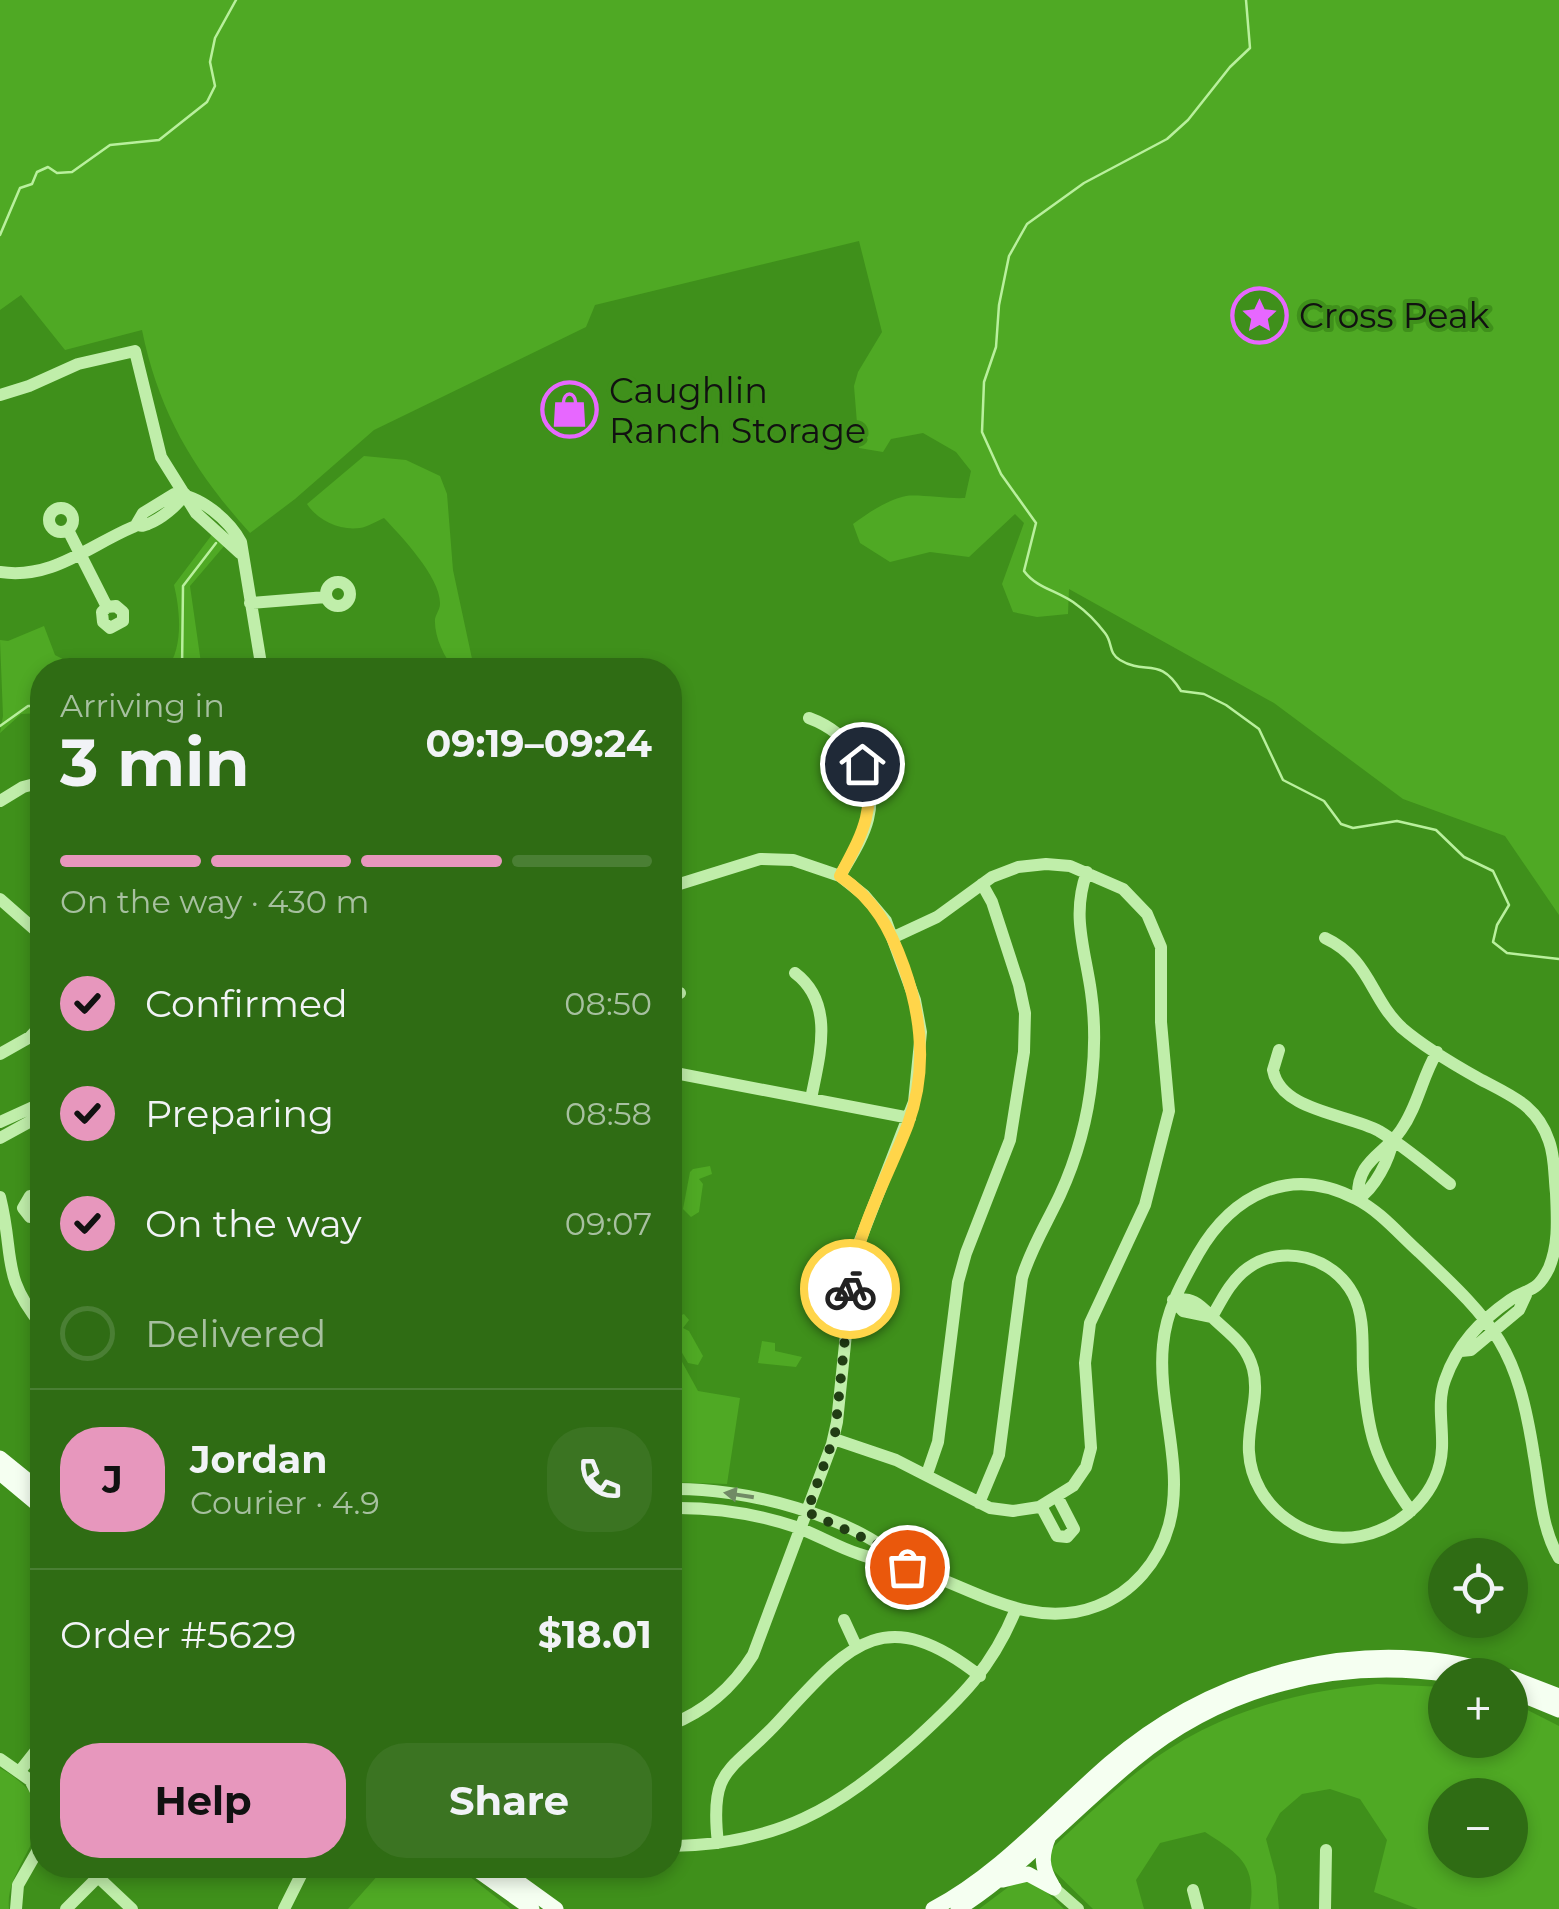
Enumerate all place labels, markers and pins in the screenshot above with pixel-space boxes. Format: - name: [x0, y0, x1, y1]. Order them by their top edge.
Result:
- place icon: Cross Peak: [1230, 285, 1290, 345]
- place label: Cross Peak: [1299, 294, 1490, 337]
- place label: Caughlin Ranch Storage: [609, 369, 866, 452]
- shop icon: Caughlin Ranch Storage: [540, 380, 600, 440]
- pin: [820, 722, 905, 807]
- pin: [865, 1525, 950, 1610]

